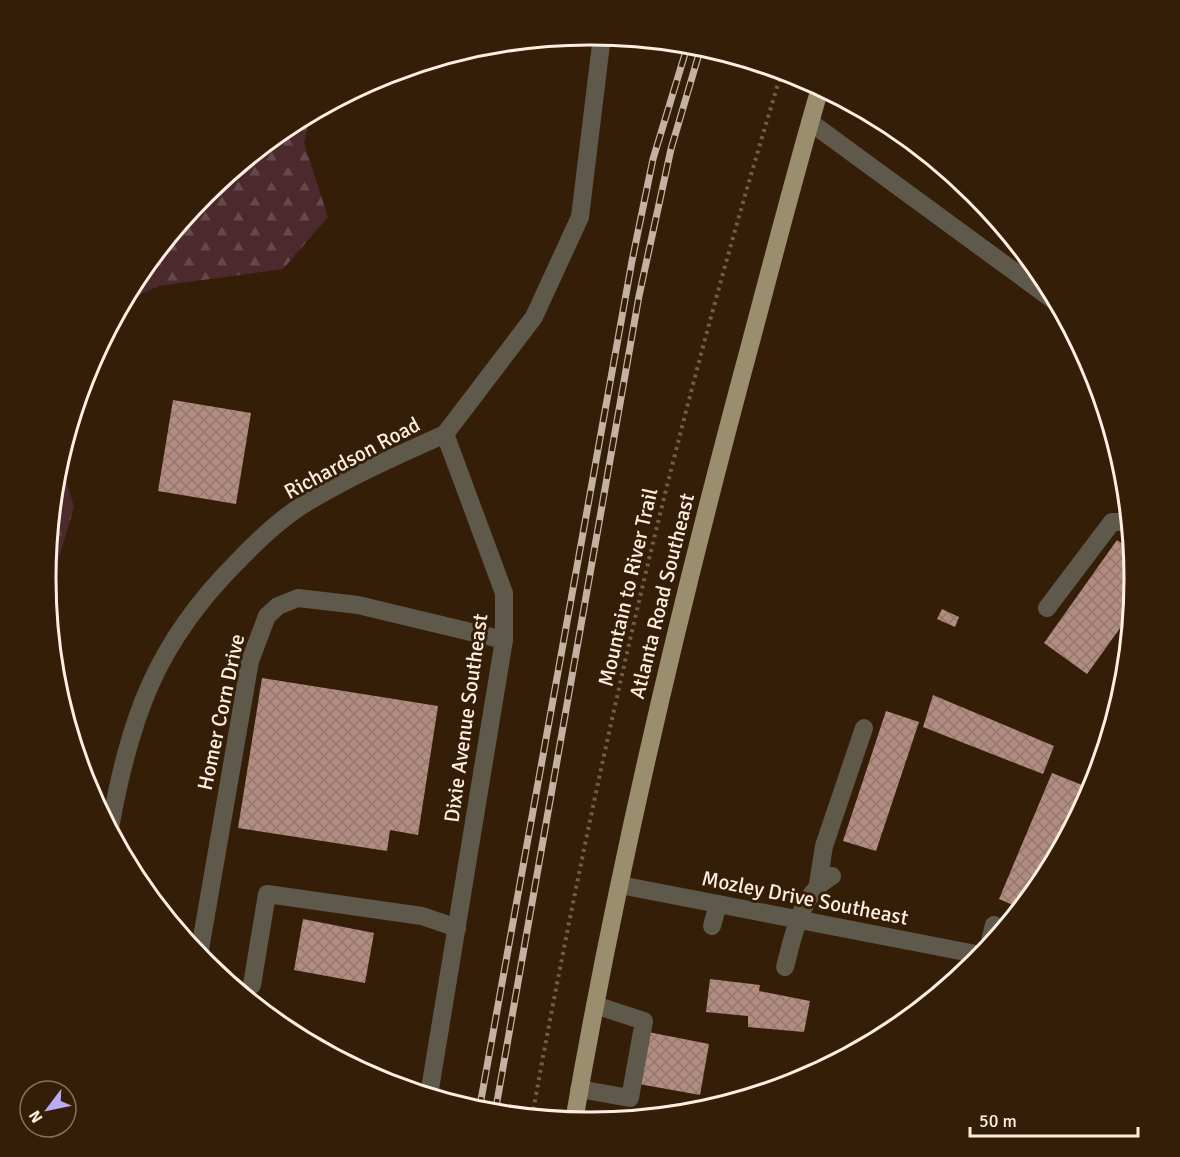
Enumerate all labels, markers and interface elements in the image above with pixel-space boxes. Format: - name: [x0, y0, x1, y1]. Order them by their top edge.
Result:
- street label: Richardson Road: [280, 411, 424, 505]
- street label: Mountain to River Trail: [593, 485, 663, 689]
- street label: Atlanta Road Southeast: [624, 491, 700, 701]
- street label: Dixie Avenue Southeast: [438, 612, 494, 824]
- street label: Homer Corn Drive: [192, 632, 250, 792]
- street label: Mozley Drive Southeast: [700, 865, 910, 931]
- north arrow: [18, 1079, 78, 1139]
- scale bar: [970, 1100, 1138, 1138]
- text: N: [25, 1106, 48, 1126]
- text: 50 m: [979, 1110, 1017, 1132]

